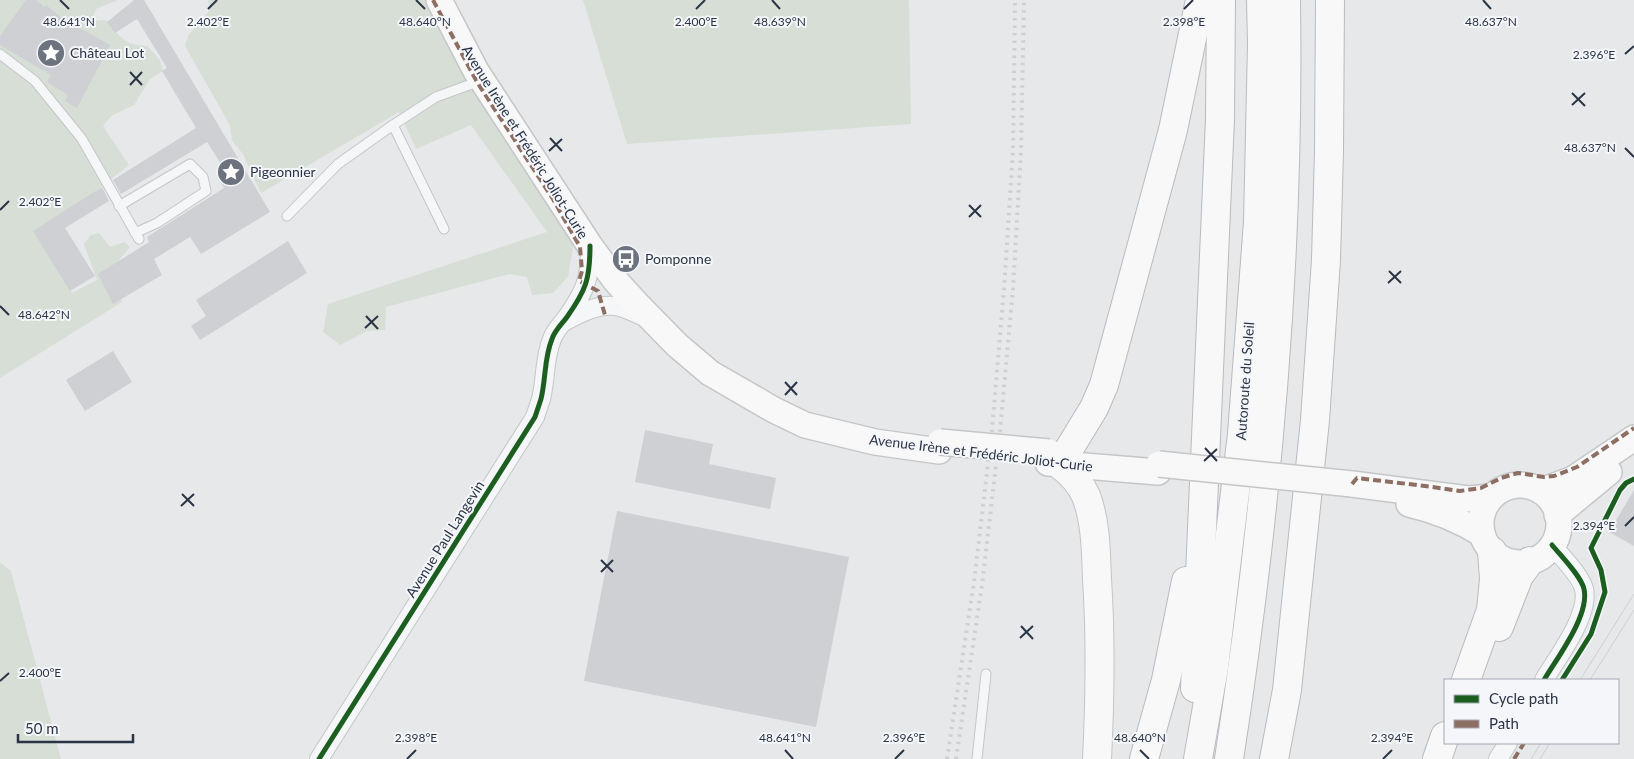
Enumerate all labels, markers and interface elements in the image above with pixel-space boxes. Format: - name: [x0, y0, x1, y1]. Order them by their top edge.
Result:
- text: 48.641°N: [43, 14, 95, 29]
- text: 2.402°E: [187, 14, 229, 29]
- text: 48.640°N: [399, 14, 451, 29]
- text: 2.400°E: [675, 14, 717, 29]
- text: 48.639°N: [754, 14, 806, 29]
- text: 2.398°E: [1163, 14, 1205, 29]
- text: 48.637°N: [1465, 14, 1517, 29]
- place icon: Château Lot: [36, 38, 66, 68]
- street label: Avenue Irène et Frédéric Joliot-Curie: [459, 42, 592, 242]
- place label: Château Lot: [70, 44, 144, 61]
- text: 2.396°E: [1573, 47, 1615, 62]
- text: 48.637°N: [1564, 140, 1616, 155]
- place icon: Pigeonnier: [216, 157, 246, 187]
- place label: Pigeonnier: [250, 163, 316, 180]
- text: 2.402°E: [19, 194, 61, 209]
- bus stop icon: Pomponne: [611, 244, 641, 274]
- place label: Pomponne: [645, 250, 711, 267]
- text: 48.642°N: [18, 307, 70, 322]
- street label: Autoroute du Soleil: [1232, 321, 1257, 441]
- street label: Avenue Irène et Frédéric Joliot-Curie: [868, 430, 1094, 475]
- street label: Avenue Paul Langevin: [402, 477, 487, 600]
- text: 2.394°E: [1573, 518, 1615, 533]
- text: 2.400°E: [19, 665, 61, 680]
- legend: [1444, 679, 1619, 744]
- text: Cycle path: [1489, 689, 1558, 707]
- scale bar: [18, 712, 132, 744]
- text: Path: [1489, 714, 1519, 732]
- text: 50 m: [25, 719, 59, 737]
- text: 2.398°E: [395, 730, 437, 745]
- text: 48.641°N: [759, 730, 811, 745]
- text: 2.396°E: [883, 730, 925, 745]
- text: 48.640°N: [1114, 730, 1166, 745]
- text: 2.394°E: [1371, 730, 1413, 745]

